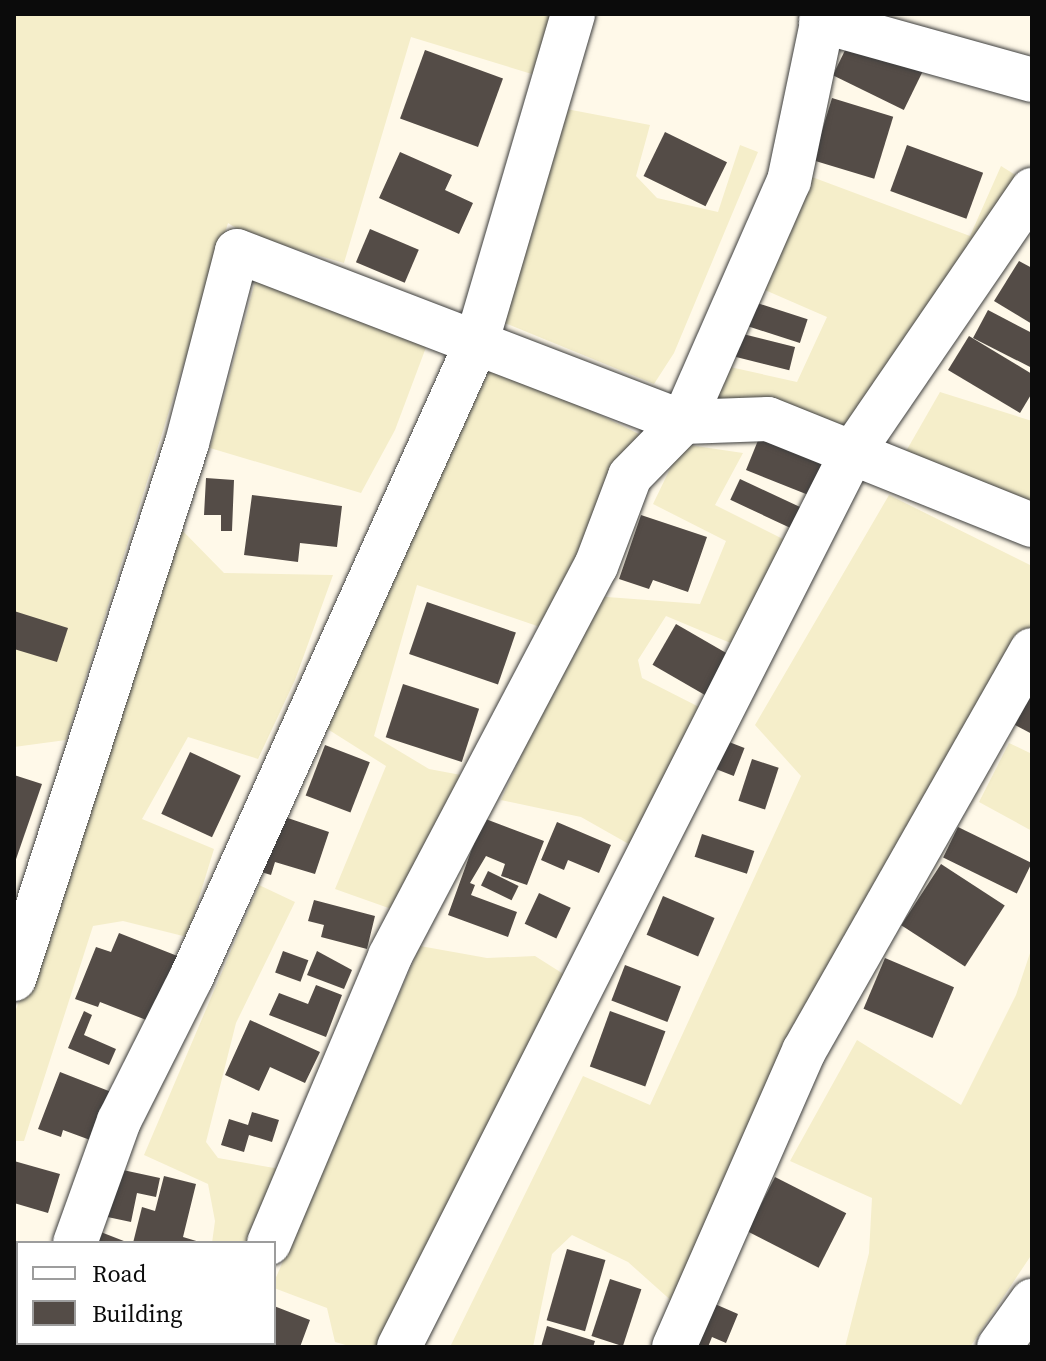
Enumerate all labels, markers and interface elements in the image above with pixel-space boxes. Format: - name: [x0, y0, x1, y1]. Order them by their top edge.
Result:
- legend: [16, 1241, 276, 1345]
- text: Road: [92, 1257, 146, 1290]
- text: Building: [92, 1297, 183, 1330]

